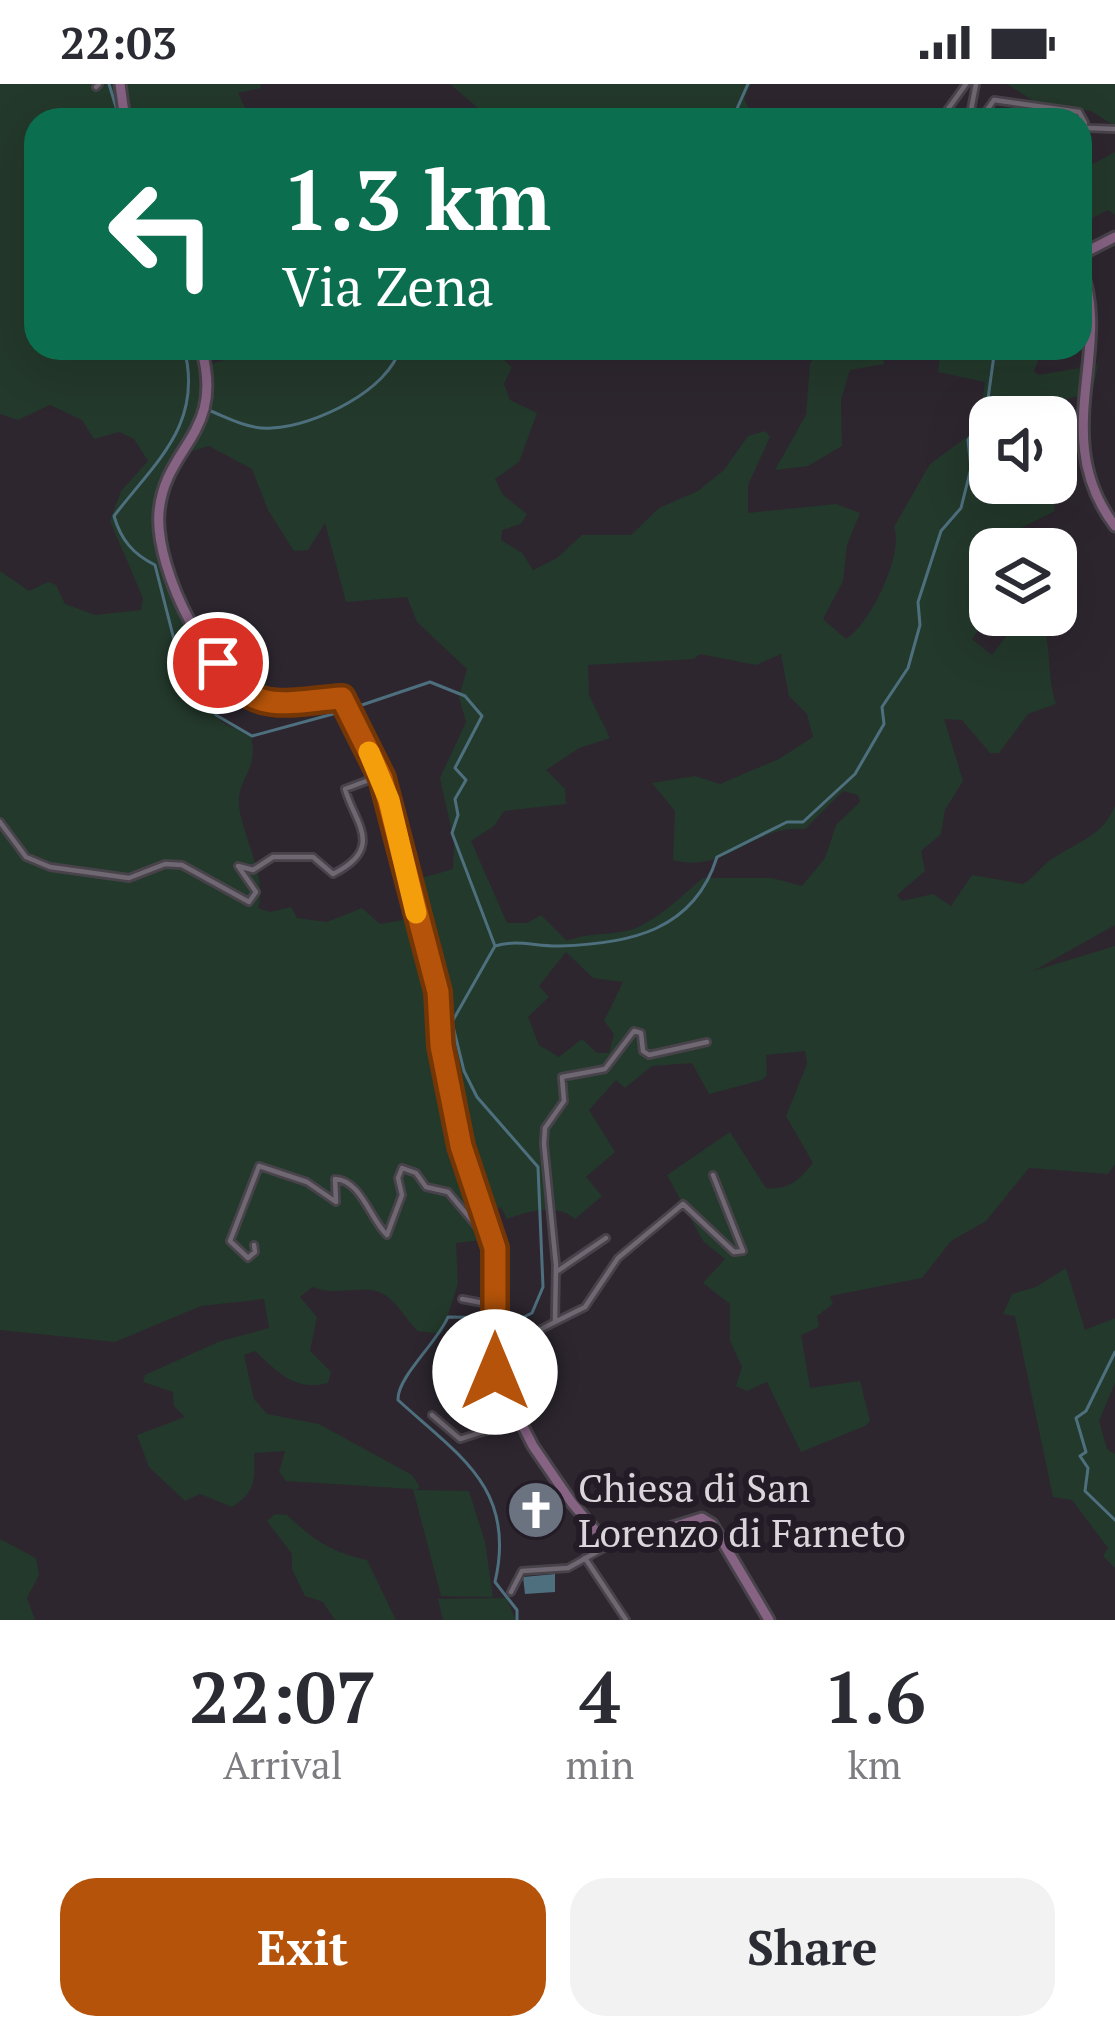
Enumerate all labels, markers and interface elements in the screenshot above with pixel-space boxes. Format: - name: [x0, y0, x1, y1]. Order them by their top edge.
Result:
- text: 22:03: [60, 12, 177, 72]
- text: 1.3 km: [282, 143, 551, 254]
- icon: left: [84, 156, 240, 312]
- text: Via Zena: [282, 250, 494, 321]
- map controls: [969, 396, 1077, 636]
- button: sound: [969, 396, 1077, 504]
- button: layers: [969, 528, 1077, 636]
- pin: [167, 612, 269, 714]
- icon: arrive: [185, 630, 251, 696]
- position arrow: [432, 1309, 558, 1435]
- place label: Chiesa di San Lorenzo di Farneto: [578, 1461, 906, 1558]
- church icon: Chiesa di San Lorenzo di Farneto: [505, 1479, 567, 1541]
- text: 22:07: [189, 1648, 377, 1744]
- text: 4: [580, 1648, 620, 1744]
- text: 1.6: [823, 1648, 926, 1744]
- text: Arrival: [223, 1738, 343, 1790]
- text: min: [566, 1738, 634, 1790]
- text: km: [848, 1738, 901, 1790]
- button: Exit: [60, 1878, 546, 2016]
- button: Share: [570, 1878, 1055, 2016]

